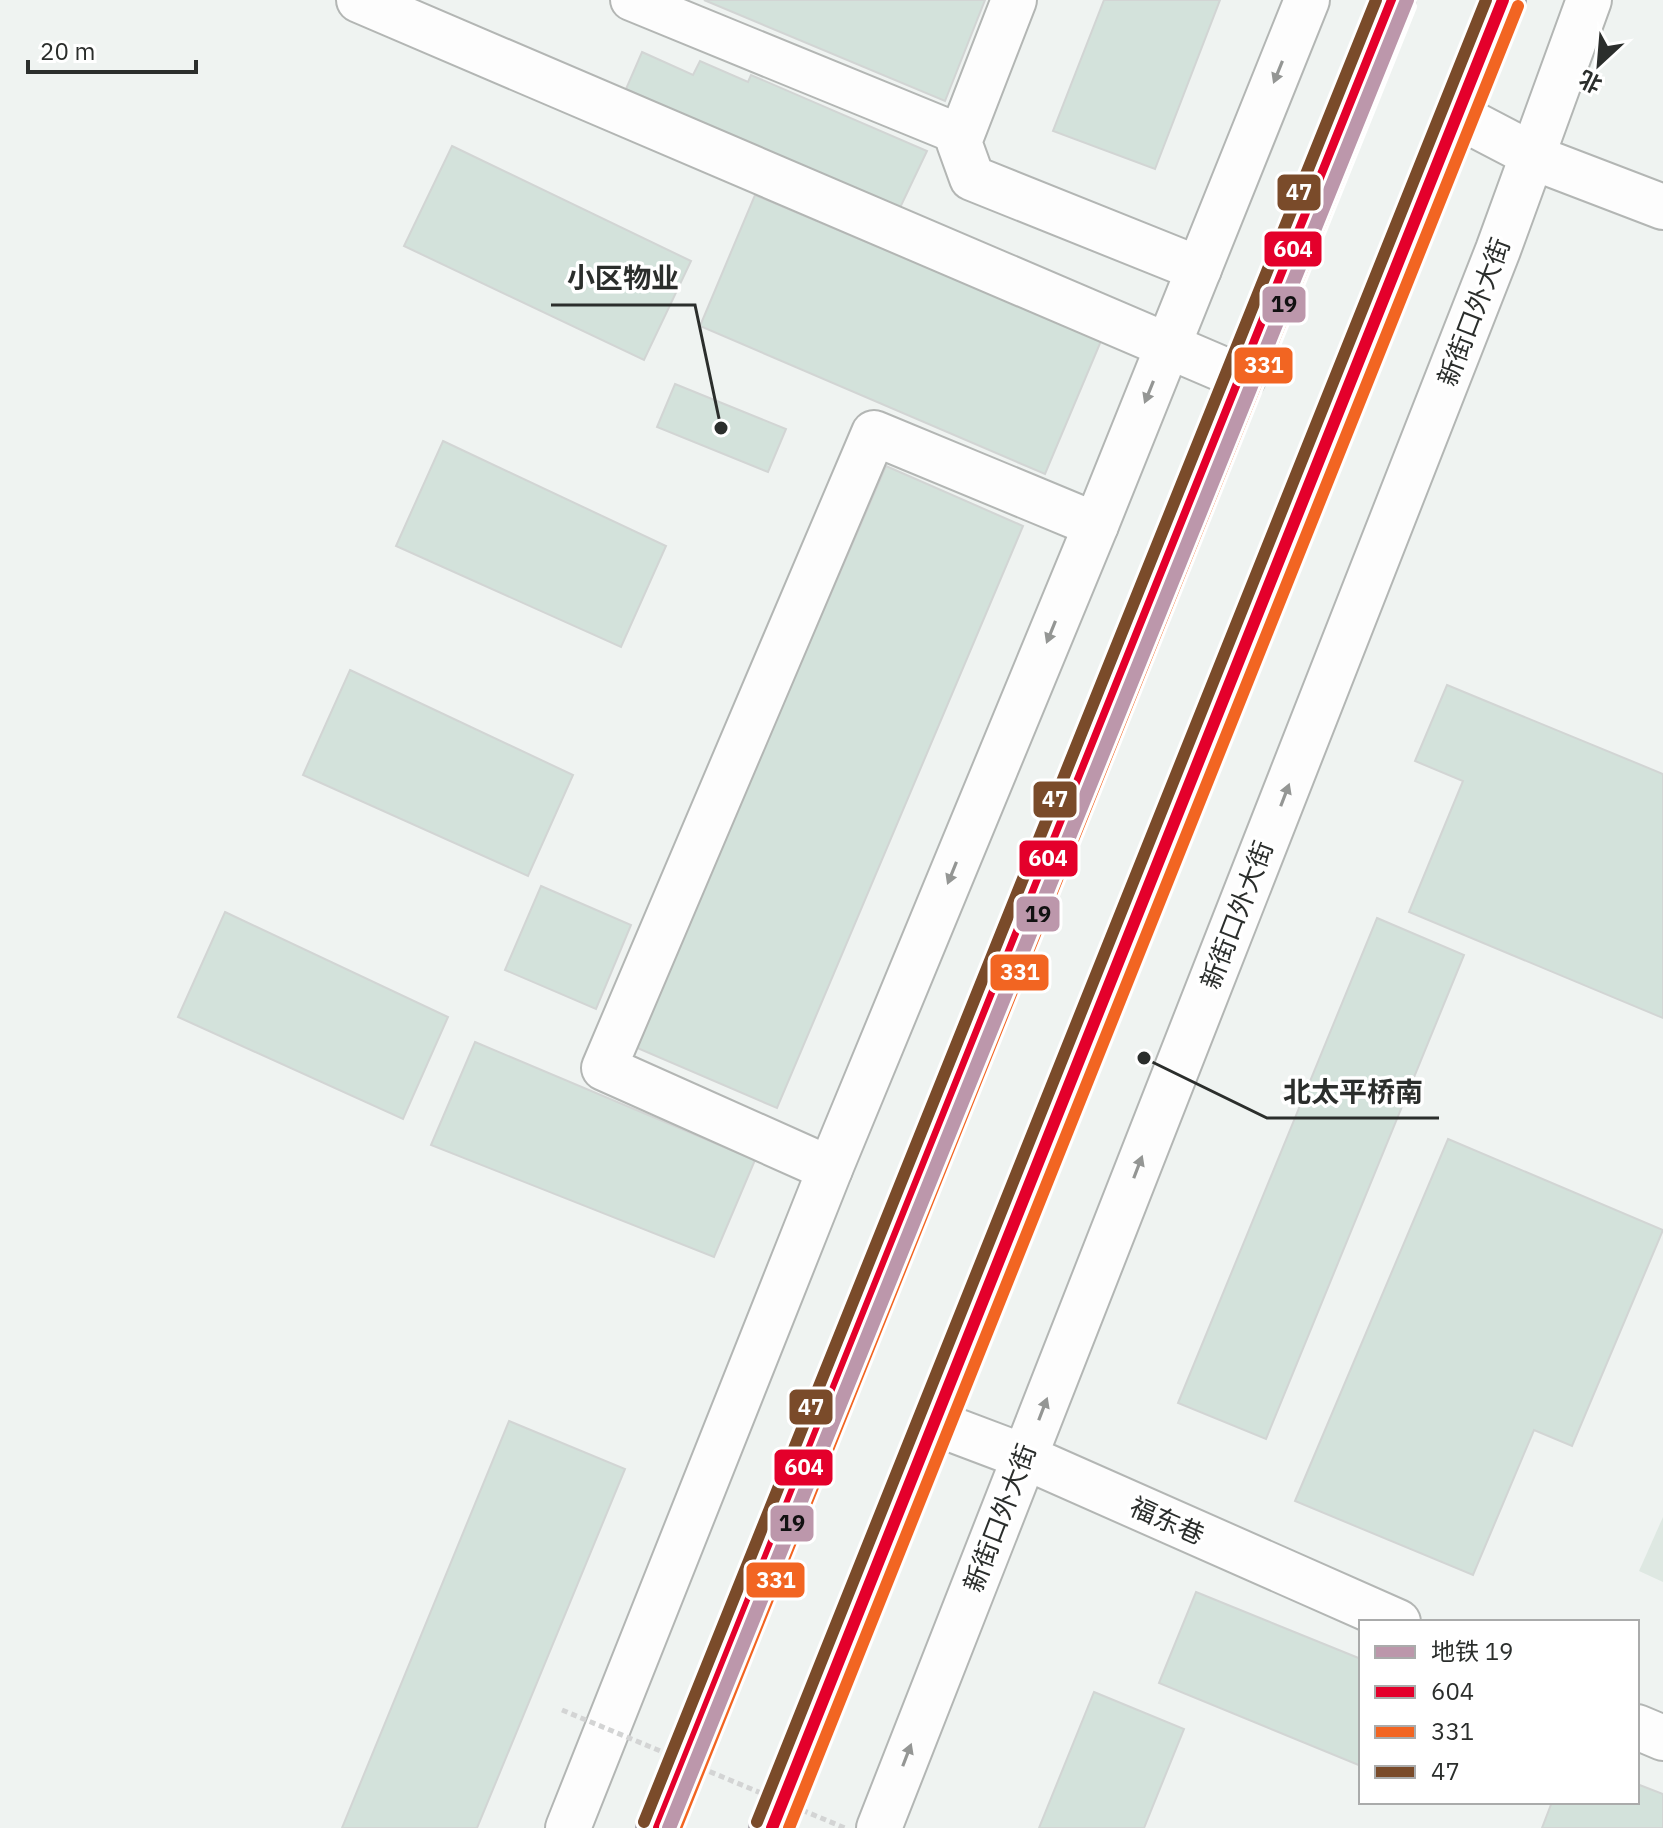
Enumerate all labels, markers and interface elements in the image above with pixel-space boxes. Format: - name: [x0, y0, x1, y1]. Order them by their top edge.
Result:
- scale bar: [28, 24, 196, 74]
- north arrow: [1559, 24, 1639, 104]
- text: 20 m: [40, 35, 95, 67]
- one-way arrow: [1271, 60, 1284, 84]
- text: 北: [1574, 65, 1606, 100]
- line badge: 47: [1276, 173, 1322, 212]
- text: 47: [1286, 177, 1312, 206]
- line badge: 604: [1263, 230, 1323, 268]
- street label: 新街口外大街: [1429, 233, 1517, 391]
- text: 604: [1273, 234, 1313, 263]
- callout: 小区物业: [551, 253, 695, 305]
- text: 小区物业: [567, 259, 679, 296]
- line badge: 19: [1261, 285, 1307, 324]
- text: 19: [1271, 289, 1297, 318]
- line badge: 331: [1233, 346, 1294, 385]
- text: 331: [1244, 350, 1284, 379]
- one-way arrow: [1143, 380, 1156, 404]
- one-way arrow: [1045, 621, 1058, 644]
- line badge: 47: [1032, 780, 1078, 819]
- one-way arrow: [1278, 783, 1291, 807]
- text: 47: [1042, 784, 1068, 813]
- street label: 新街口外大街: [1192, 836, 1280, 994]
- line badge: 604: [1018, 839, 1079, 878]
- text: 604: [1028, 843, 1068, 872]
- one-way arrow: [946, 861, 959, 885]
- line badge: 19: [1015, 895, 1061, 933]
- text: 19: [1025, 899, 1051, 928]
- line badge: 331: [989, 953, 1050, 992]
- text: 331: [1000, 957, 1040, 986]
- callout: 北太平桥南: [1267, 1066, 1439, 1118]
- text: 北太平桥南: [1283, 1073, 1423, 1110]
- one-way arrow: [1132, 1155, 1145, 1179]
- line badge: 47: [788, 1388, 834, 1426]
- text: 47: [798, 1392, 824, 1421]
- one-way arrow: [1037, 1397, 1050, 1421]
- street label: 新街口外大街: [955, 1439, 1043, 1597]
- line badge: 604: [773, 1448, 834, 1487]
- text: 604: [784, 1452, 824, 1481]
- street label: 福东巷: [1125, 1489, 1210, 1551]
- line badge: 19: [769, 1504, 815, 1543]
- text: 19: [779, 1508, 805, 1537]
- line badge: 331: [745, 1561, 806, 1599]
- text: 331: [756, 1565, 796, 1594]
- legend: [1359, 1620, 1639, 1804]
- text: 地铁 19: [1431, 1635, 1513, 1667]
- text: 604: [1431, 1675, 1474, 1707]
- text: 331: [1431, 1715, 1474, 1747]
- one-way arrow: [901, 1743, 914, 1767]
- text: 47: [1431, 1755, 1460, 1787]

